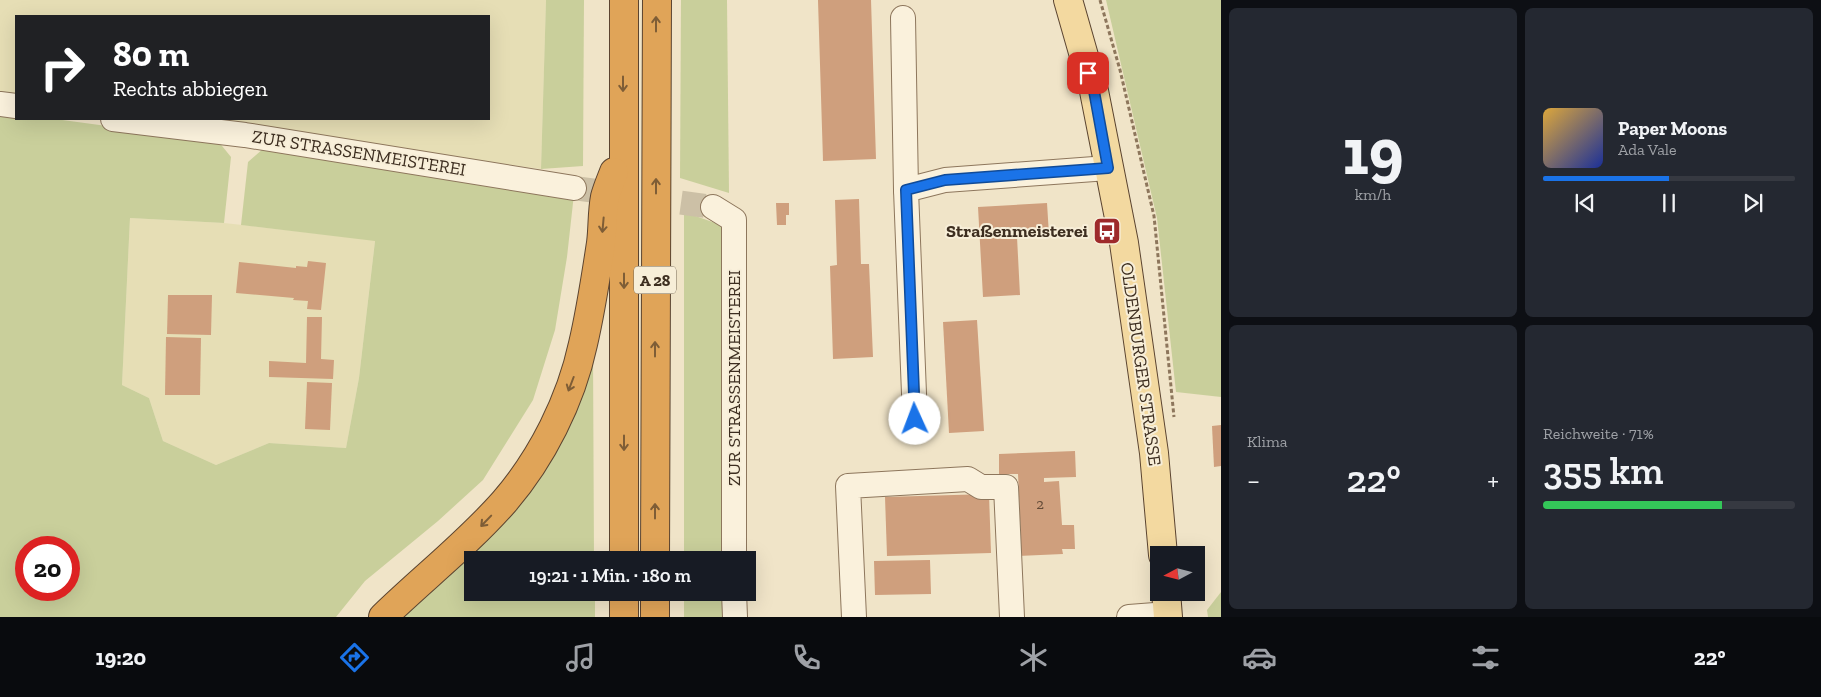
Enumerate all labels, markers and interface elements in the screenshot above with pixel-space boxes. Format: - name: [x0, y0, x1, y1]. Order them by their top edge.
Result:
- one-way arrow: [652, 16, 661, 32]
- text: 80 m: [113, 33, 189, 75]
- icon: right: [30, 35, 95, 100]
- pin: [1067, 52, 1109, 94]
- icon: arrive: [1074, 59, 1102, 87]
- text: Rechts abbiegen: [113, 75, 268, 102]
- one-way arrow: [619, 75, 628, 91]
- text: 19: [1342, 113, 1404, 191]
- text: Paper Moons: [1618, 117, 1727, 140]
- street label: ZUR STRASSENMEISTEREI: [251, 125, 468, 181]
- text: Ada Vale: [1618, 140, 1677, 159]
- one-way arrow: [651, 179, 661, 195]
- text: km/h: [1355, 185, 1391, 204]
- icon: previous: [1571, 189, 1599, 217]
- icon: pause: [1655, 189, 1683, 217]
- icon: next: [1739, 189, 1767, 217]
- bus stop icon: Straßenmeisterei: [1092, 216, 1122, 246]
- one-way arrow: [598, 217, 608, 233]
- place label: Straßenmeisterei: [946, 220, 1089, 242]
- street label: OLDENBURGER STRASSE: [1116, 261, 1166, 467]
- road number: A 28: [634, 266, 676, 294]
- street label: ZUR STRASSENMEISTEREI: [723, 270, 745, 486]
- one-way arrow: [619, 272, 629, 289]
- one-way arrow: [650, 341, 660, 358]
- one-way arrow: [566, 376, 575, 391]
- position arrow: [888, 392, 940, 444]
- text: Reichweite · 71%: [1543, 424, 1654, 443]
- text: Klima: [1247, 432, 1288, 451]
- one-way arrow: [619, 435, 629, 451]
- text: 355 km: [1543, 448, 1663, 494]
- text: 22°: [1346, 456, 1401, 502]
- text: −: [1247, 464, 1260, 497]
- text: +: [1487, 464, 1499, 497]
- house number: 2: [1036, 495, 1044, 513]
- one-way arrow: [650, 504, 660, 520]
- one-way arrow: [479, 515, 492, 527]
- speed limit sign: 20: [15, 536, 80, 601]
- north arrow: [1150, 546, 1205, 601]
- map controls: [1150, 546, 1205, 601]
- text: 19:21 · 1 Min. · 180 m: [529, 564, 691, 587]
- icon: directions: [337, 640, 372, 675]
- icon: music: [563, 640, 598, 675]
- icon: phone: [789, 640, 824, 675]
- icon: climate: [1016, 640, 1051, 675]
- icon: car: [1242, 640, 1277, 675]
- icon: filters: [1468, 640, 1503, 675]
- text: 19:20: [96, 644, 146, 671]
- text: 22°: [1694, 644, 1725, 671]

